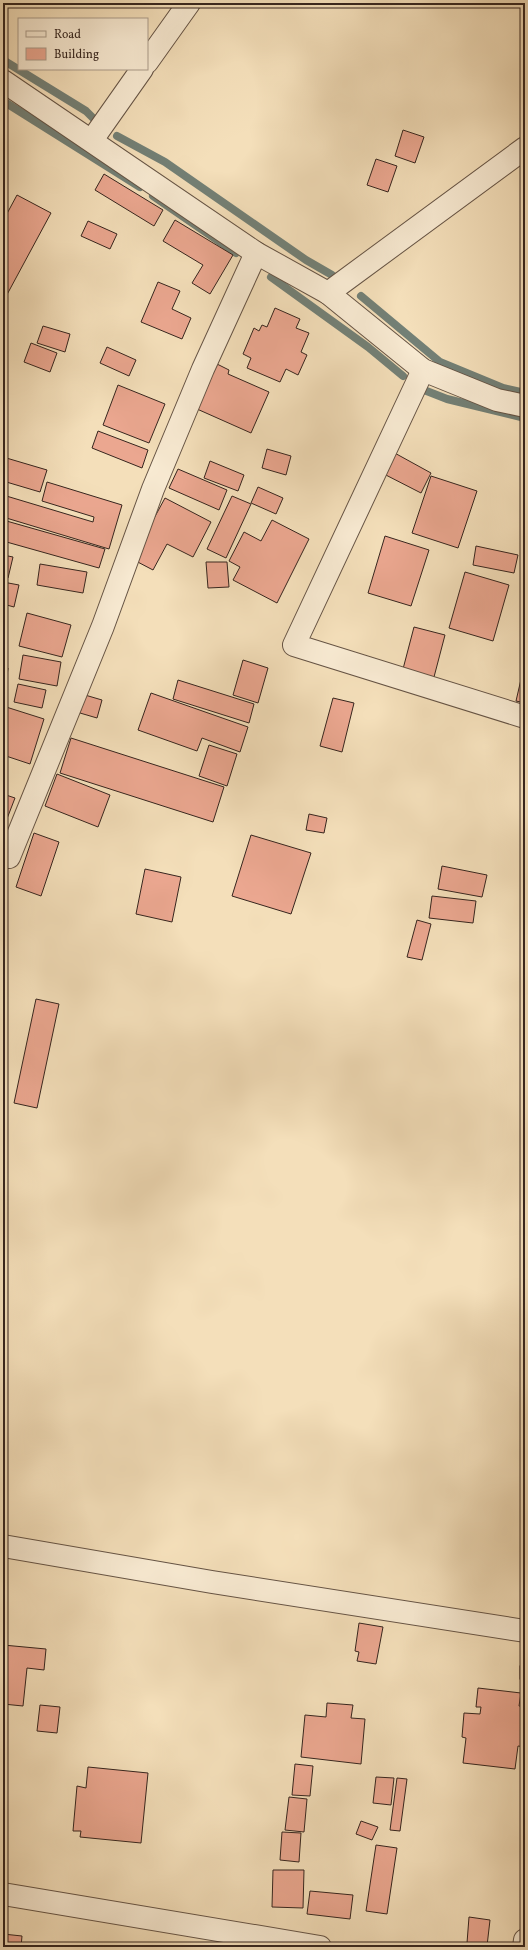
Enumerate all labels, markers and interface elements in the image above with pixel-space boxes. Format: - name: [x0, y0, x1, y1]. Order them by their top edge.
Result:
- legend: [18, 18, 148, 70]
- text: Road: [54, 27, 81, 43]
- text: Building: [54, 47, 99, 63]

